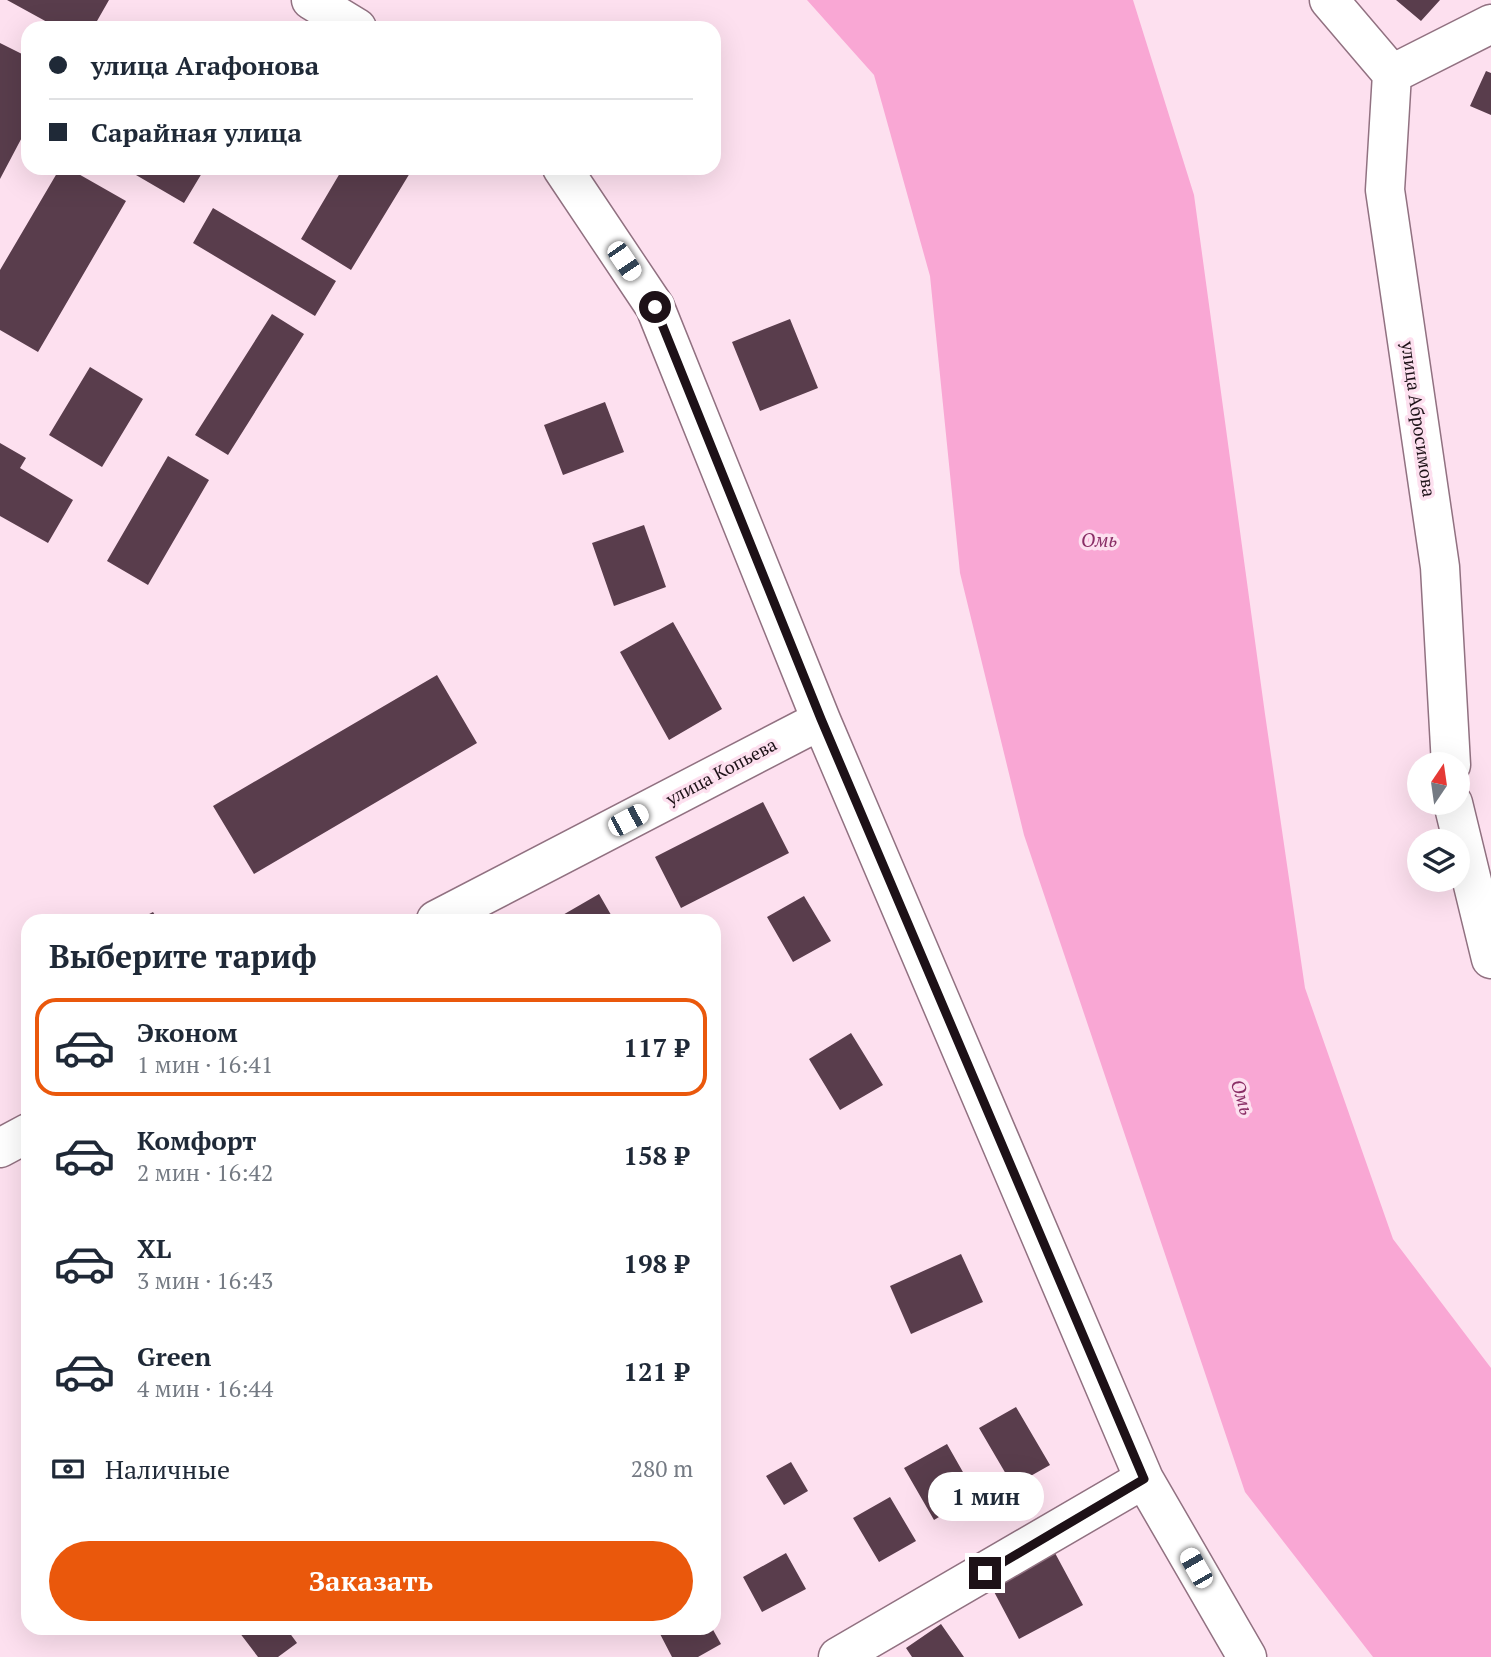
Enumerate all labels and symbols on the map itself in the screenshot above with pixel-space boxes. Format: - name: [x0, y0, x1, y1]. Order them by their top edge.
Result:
- car: [604, 238, 645, 284]
- route start: [639, 291, 671, 323]
- street label: улица Абросимова: [1396, 339, 1442, 498]
- water label: Омь: [1081, 527, 1117, 552]
- street label: улица Копьева: [660, 732, 781, 811]
- north arrow: [1407, 752, 1470, 816]
- car: [605, 801, 652, 839]
- water label: Омь: [1226, 1076, 1260, 1118]
- callout: 1 мин: [927, 1472, 1043, 1520]
- car: [1177, 1545, 1216, 1591]
- route end: [969, 1557, 1001, 1589]

